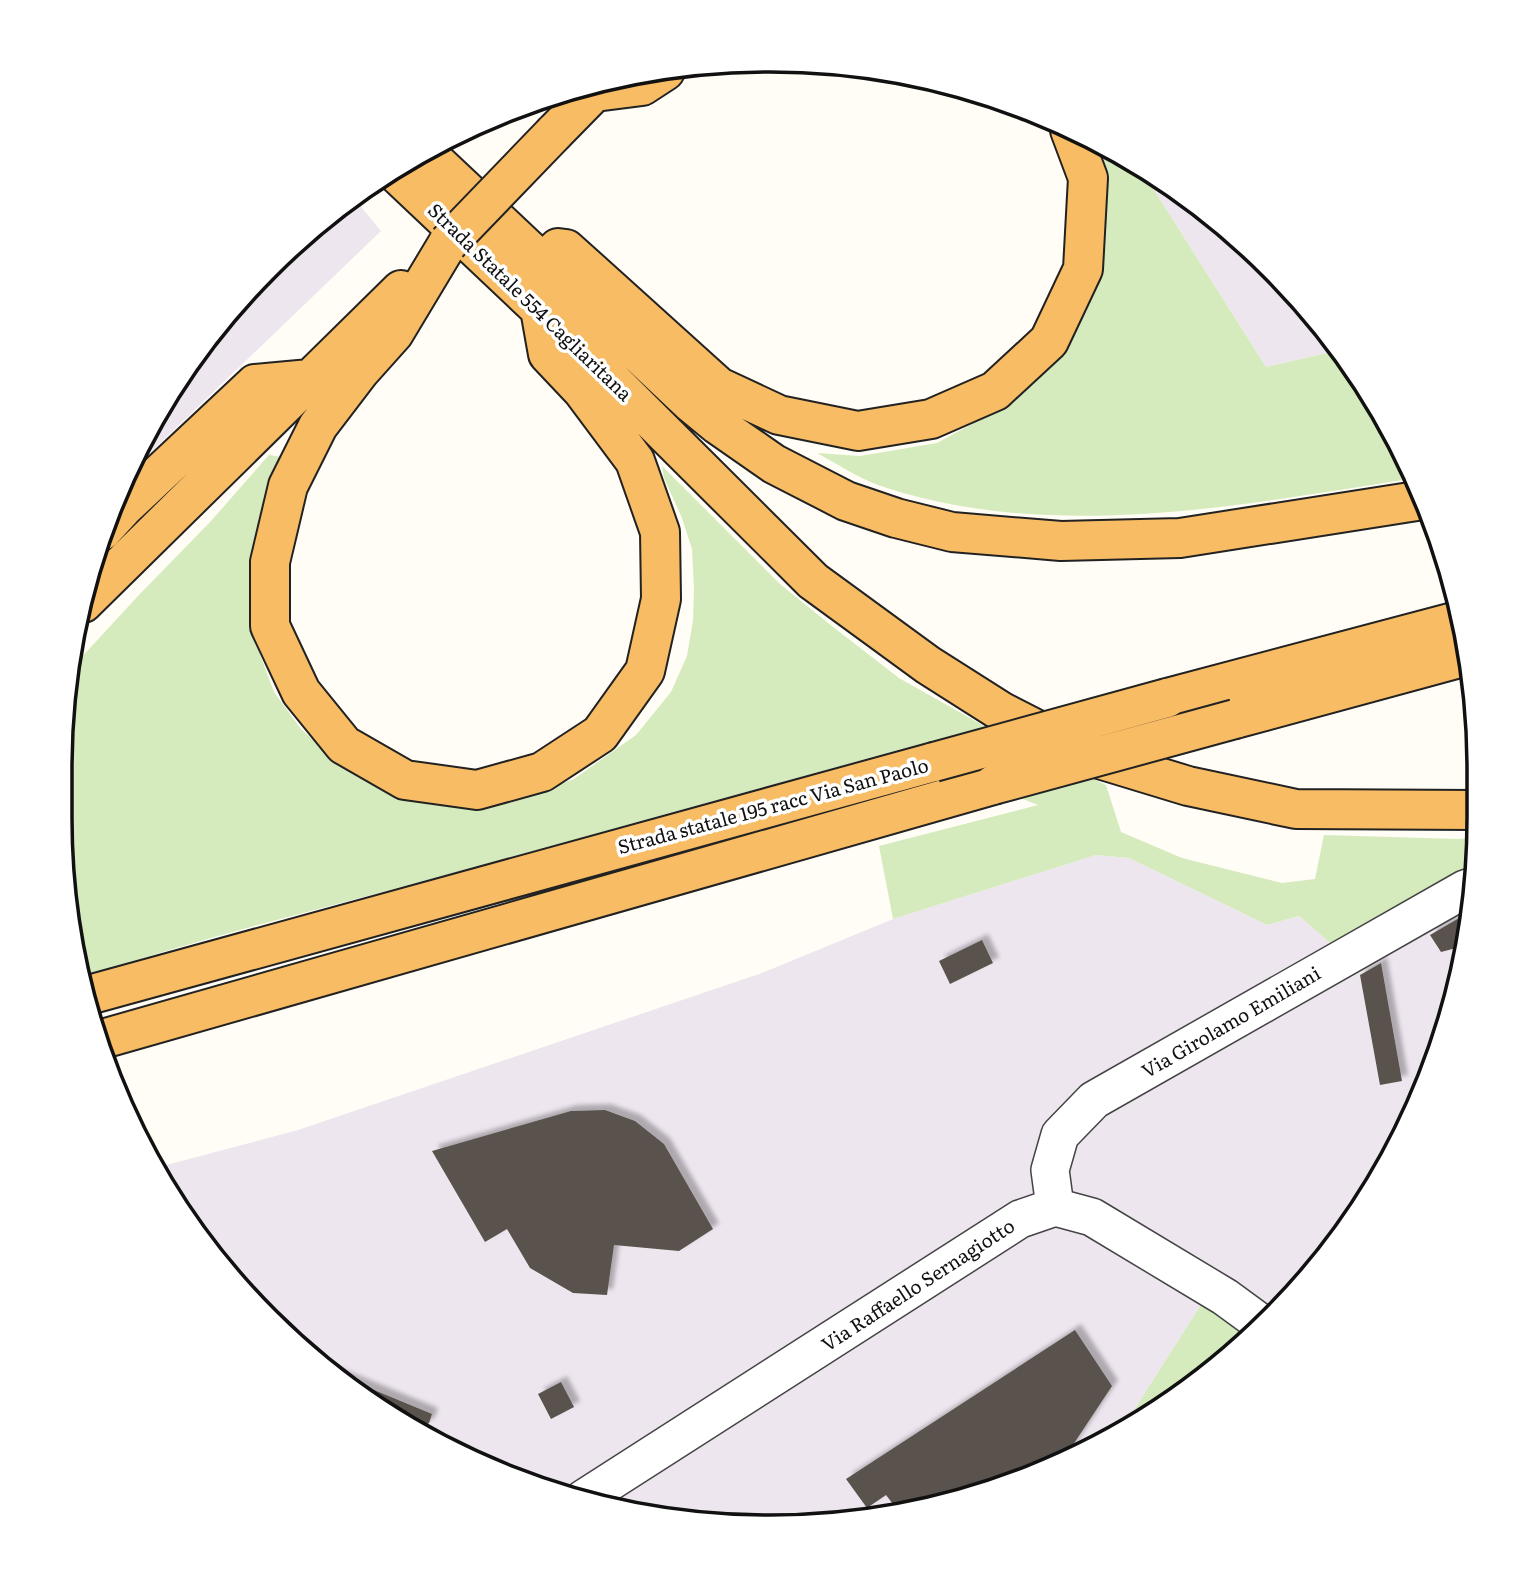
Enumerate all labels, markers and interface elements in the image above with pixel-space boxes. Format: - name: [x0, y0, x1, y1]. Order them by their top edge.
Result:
- street label: Strada Statale 554 Cagliaritana: [422, 196, 640, 407]
- street label: Strada statale 195 racc Via San Paolo: [614, 750, 931, 860]
- street label: Via Girolamo Emiliani: [1136, 958, 1325, 1084]
- street label: Via Raffaello Sernagiotto: [815, 1211, 1020, 1357]

